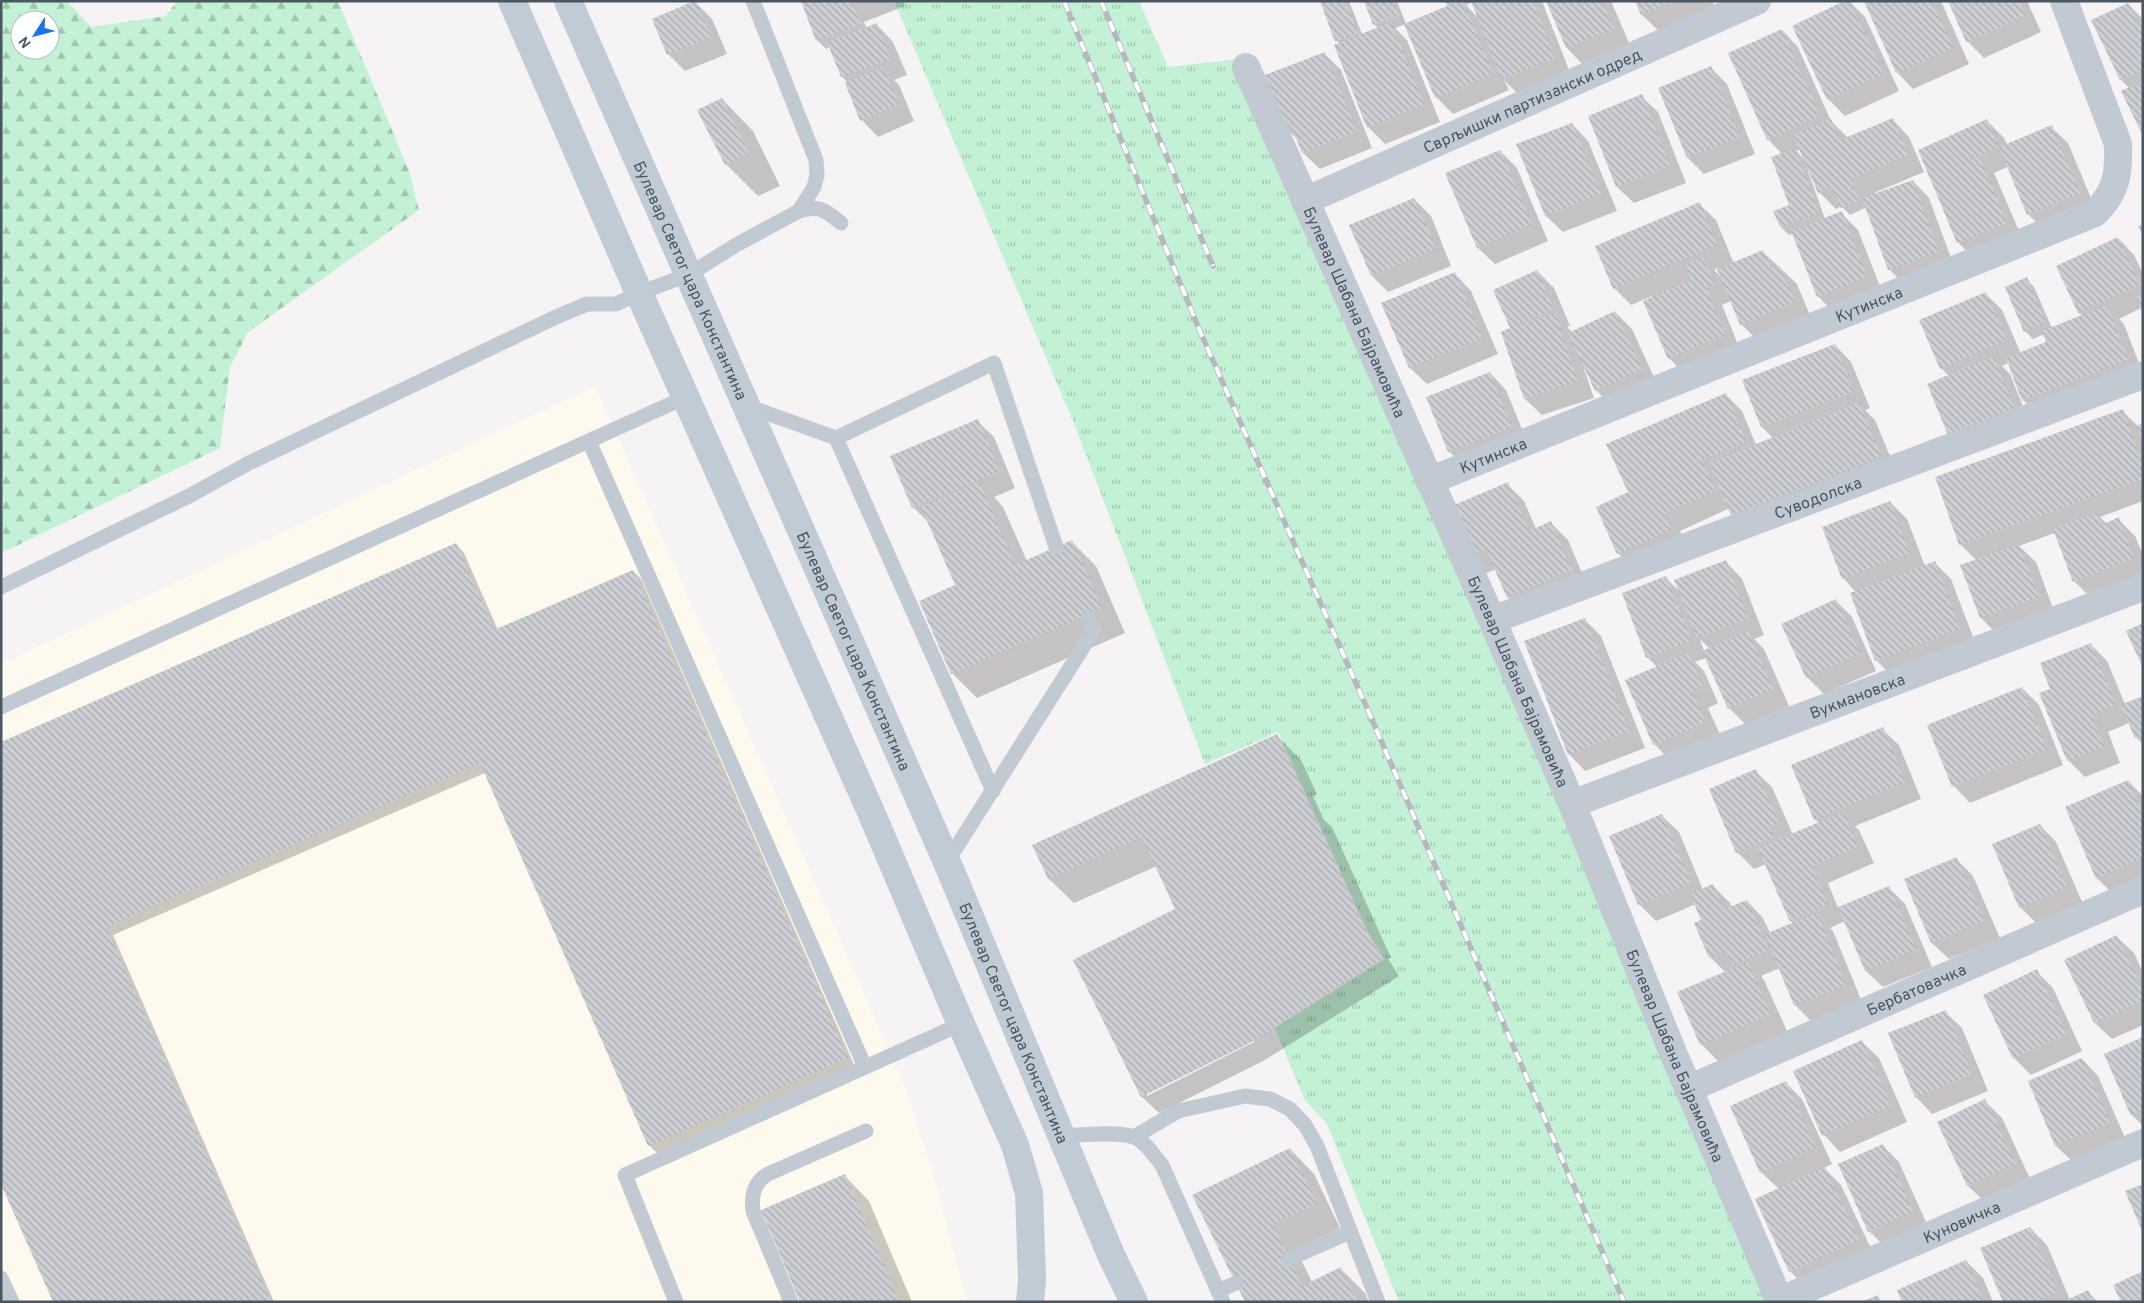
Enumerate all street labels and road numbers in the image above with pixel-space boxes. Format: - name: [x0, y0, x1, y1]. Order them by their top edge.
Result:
- street label: Сврљишки партизански одред: [1420, 45, 1645, 159]
- street label: Булевар Светог цара Константина: [628, 158, 750, 404]
- street label: Булевар Шабана Бајрамовића: [1297, 204, 1409, 421]
- street label: Кутинска: [1833, 283, 1906, 328]
- street label: Кутинска: [1457, 435, 1530, 480]
- street label: Суводолска: [1772, 474, 1865, 525]
- street label: Булевар Светог цара Константина: [791, 529, 914, 774]
- street label: Булевар Шабана Бајрамовића: [1462, 573, 1572, 791]
- street label: Вукмановска: [1807, 670, 1908, 725]
- street label: Булевар Светог цара Константина: [953, 900, 1071, 1147]
- street label: Булевар Шабана Бајрамовића: [1620, 947, 1727, 1166]
- street label: Бербатовачка: [1864, 961, 1970, 1022]
- street label: Куновичка: [1921, 1198, 2004, 1249]

